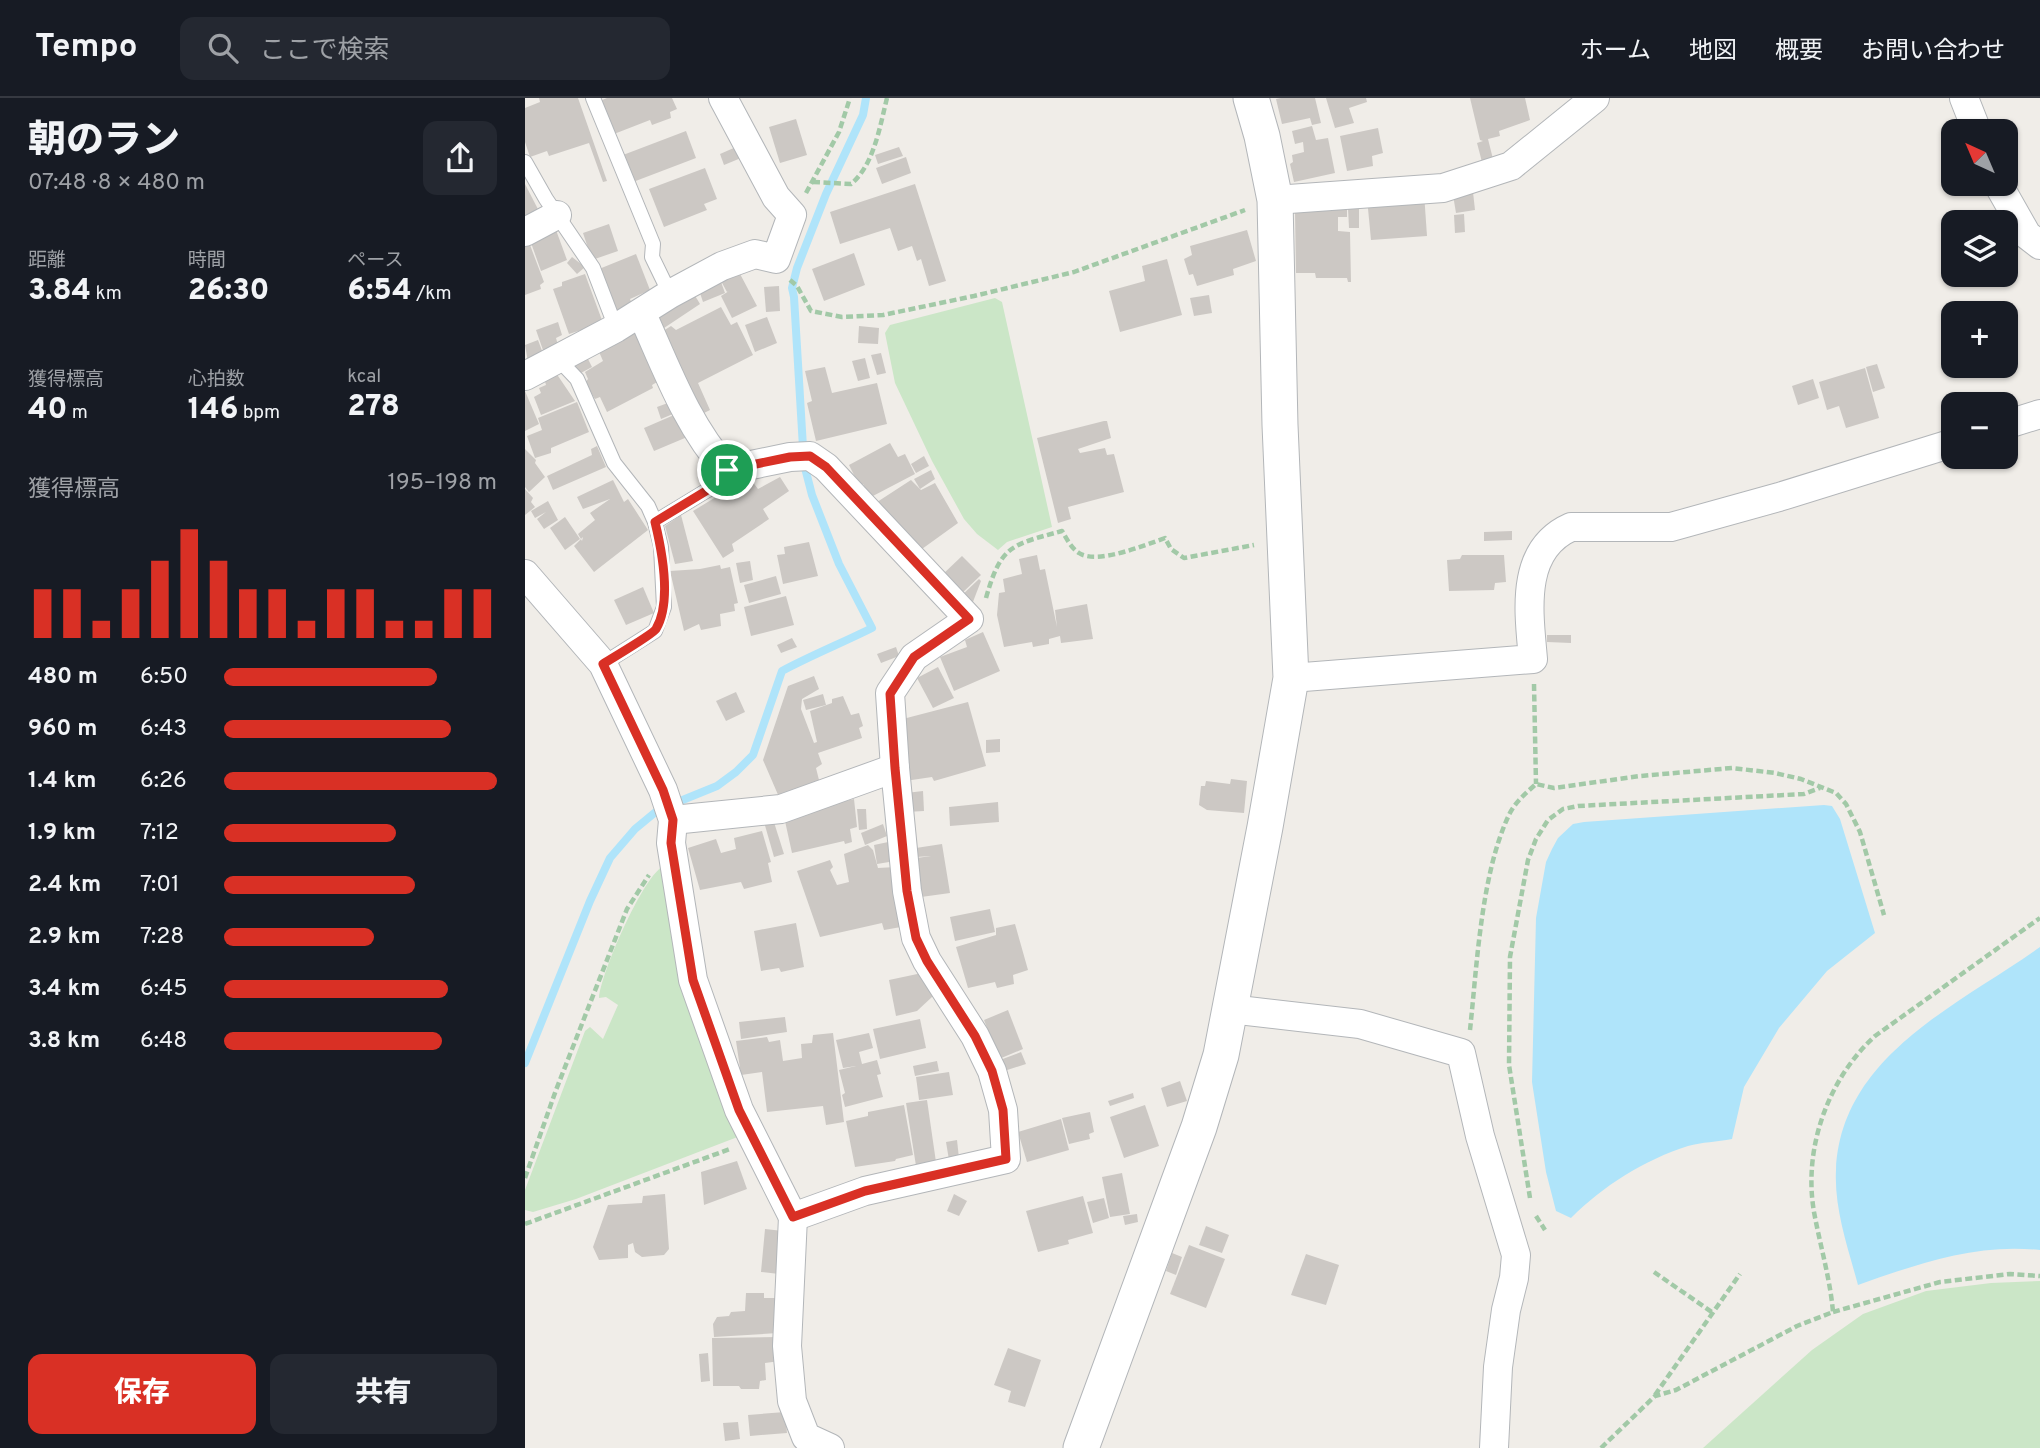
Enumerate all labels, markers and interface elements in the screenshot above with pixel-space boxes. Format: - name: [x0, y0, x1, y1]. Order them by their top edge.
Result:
- search box: [180, 17, 670, 80]
- text: Tempo: [35, 27, 138, 69]
- icon: search: [204, 29, 242, 67]
- text: ここで検索: [260, 35, 390, 68]
- text: ホーム: [1580, 37, 1651, 67]
- text: 地図: [1689, 37, 1737, 67]
- text: 概要: [1775, 37, 1823, 67]
- text: お問い合わせ: [1861, 37, 2005, 67]
- text: 朝のラン: [28, 118, 180, 167]
- north arrow: [1941, 119, 2018, 196]
- map controls: [1941, 119, 2018, 469]
- button: share: [423, 121, 497, 195]
- text: 07:48 · 8 × 480 m: [28, 169, 205, 198]
- button: layers: [1941, 210, 2018, 287]
- text: 距離: [28, 249, 66, 273]
- text: 時間: [188, 249, 226, 273]
- text: ペース: [347, 249, 403, 273]
- text: 3.84: [28, 273, 91, 310]
- text: 26:30: [188, 273, 269, 310]
- text: 6:54: [347, 273, 412, 310]
- text: km: [91, 282, 122, 306]
- text: /km: [412, 282, 452, 306]
- button: +: [1941, 301, 2018, 378]
- text: kcal: [347, 365, 381, 389]
- text: 獲得標高: [28, 368, 104, 392]
- text: 心拍数: [188, 368, 245, 392]
- text: 278: [347, 389, 400, 426]
- text: 40: [28, 392, 67, 429]
- text: 146: [188, 392, 238, 429]
- button: −: [1941, 392, 2018, 469]
- text: m: [67, 401, 88, 425]
- text: bpm: [238, 401, 280, 425]
- pin: [697, 440, 757, 500]
- icon: arrive: [708, 451, 746, 489]
- text: 195–198 m: [387, 469, 497, 498]
- text: 獲得標高: [28, 476, 120, 505]
- text: 480 m: [28, 663, 98, 692]
- text: 6:50: [140, 663, 188, 692]
- text: 960 m: [28, 715, 97, 744]
- text: 6:43: [140, 715, 187, 744]
- text: 1.4 km: [28, 767, 96, 796]
- text: 6:26: [140, 767, 187, 796]
- text: 1.9 km: [28, 819, 96, 848]
- text: 7:12: [140, 819, 179, 848]
- text: 2.4 km: [28, 871, 101, 900]
- text: 7:01: [140, 871, 180, 900]
- text: 2.9 km: [28, 923, 101, 952]
- text: 7:28: [140, 923, 184, 952]
- text: 3.4 km: [28, 975, 100, 1004]
- text: 6:45: [140, 975, 187, 1004]
- text: 3.8 km: [28, 1027, 100, 1056]
- text: 6:48: [140, 1027, 187, 1056]
- button: 保存: [28, 1354, 256, 1434]
- button: 共有: [270, 1354, 497, 1434]

